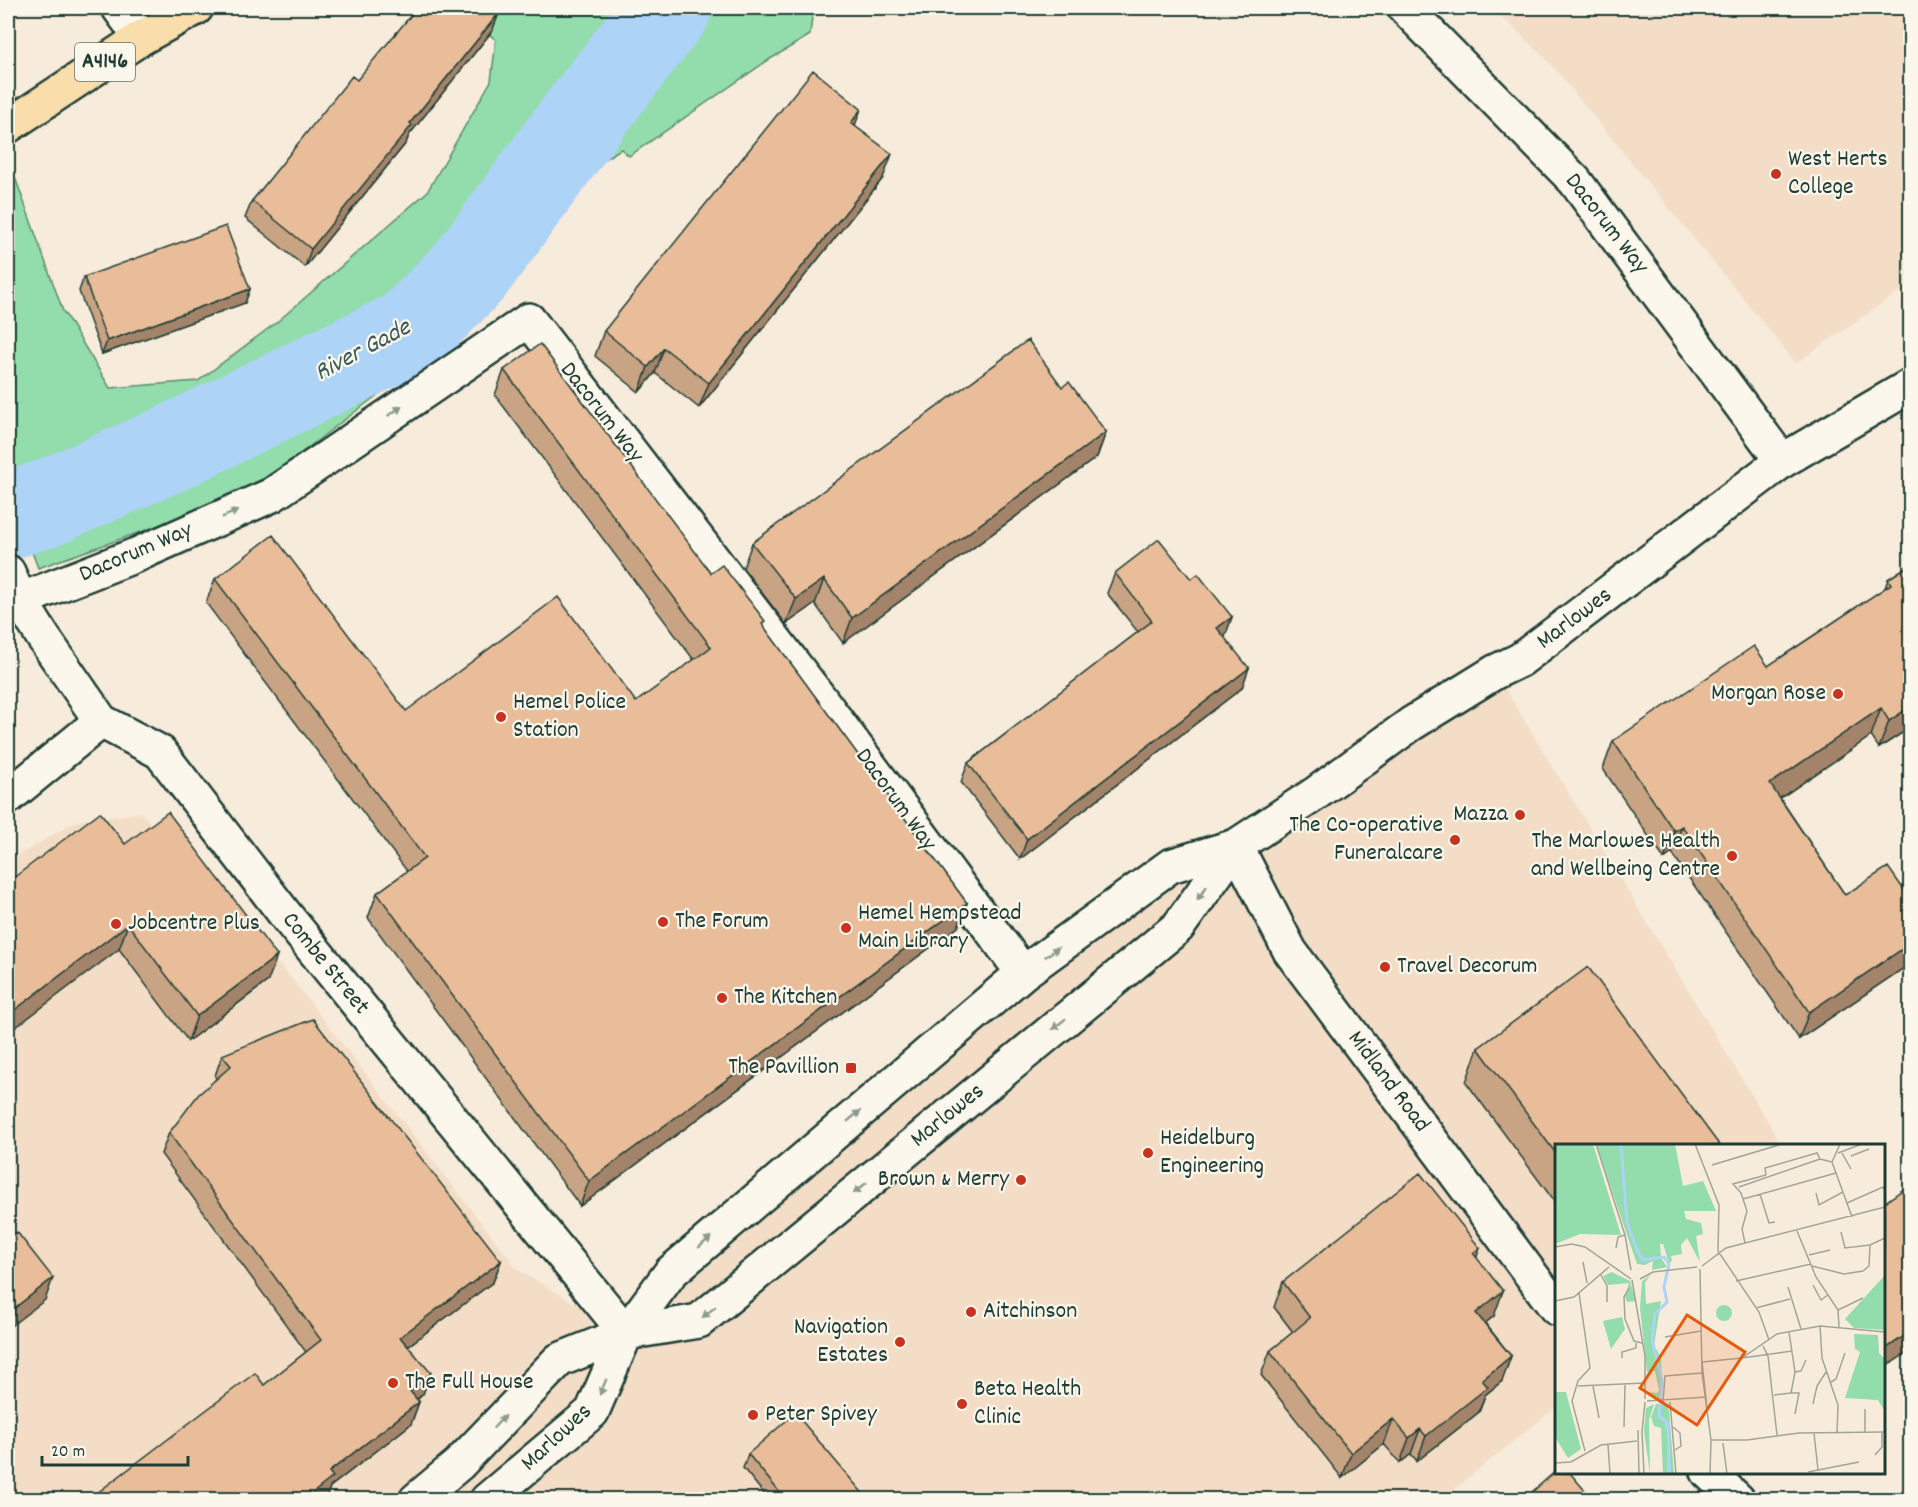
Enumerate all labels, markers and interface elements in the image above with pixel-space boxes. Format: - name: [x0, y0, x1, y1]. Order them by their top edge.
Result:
- road number: A4146: [75, 43, 135, 81]
- place label: West Herts College: [1788, 143, 1888, 205]
- street label: Dacorum Way: [1556, 166, 1657, 283]
- marker: West Herts College: [1769, 167, 1783, 181]
- water label: River Gade: [308, 309, 419, 392]
- street label: Dacorum Way: [551, 355, 652, 472]
- one-way arrow: [387, 406, 403, 417]
- one-way arrow: [221, 509, 238, 518]
- street label: Dacorum Way: [74, 513, 199, 592]
- street label: Marlowes: [1530, 579, 1620, 659]
- place label: Morgan Rose: [1711, 677, 1826, 711]
- place label: Hemel Police Station: [513, 686, 626, 748]
- marker: Morgan Rose: [1831, 687, 1845, 701]
- marker: Hemel Police Station: [494, 710, 508, 724]
- street label: Dacorum Way: [846, 741, 945, 860]
- place label: Mazza: [1453, 798, 1509, 832]
- marker: Mazza: [1513, 808, 1527, 822]
- place label: The Co-operative Funeralcare: [1289, 809, 1443, 871]
- place label: The Marlowes Health and Wellbeing Centre: [1531, 825, 1720, 887]
- marker: The Co-operative Funeralcare: [1448, 833, 1462, 847]
- marker: The Marlowes Health and Wellbeing Centre: [1725, 849, 1739, 863]
- one-way arrow: [1196, 885, 1208, 901]
- place label: Hemel Hempstead Main Library: [858, 897, 1022, 959]
- street label: Combe Street: [273, 905, 377, 1023]
- place label: The Forum: [675, 905, 769, 939]
- place label: Jobcentre Plus: [128, 907, 260, 941]
- marker: The Forum: [656, 915, 670, 929]
- marker: Jobcentre Plus: [109, 917, 123, 931]
- marker: Hemel Hempstead Main Library: [839, 921, 853, 935]
- one-way arrow: [1044, 946, 1060, 958]
- place label: Travel Decorum: [1397, 950, 1538, 984]
- marker: Travel Decorum: [1378, 960, 1392, 974]
- place label: The Kitchen: [734, 981, 837, 1015]
- marker: The Kitchen: [715, 991, 729, 1005]
- one-way arrow: [1052, 1018, 1067, 1030]
- street label: Midland Road: [1338, 1024, 1438, 1140]
- place label: The Pavillion: [728, 1051, 839, 1085]
- marker: The Pavillion: [844, 1061, 858, 1075]
- street label: Marlowes: [904, 1075, 992, 1157]
- one-way arrow: [846, 1110, 861, 1123]
- place label: Heidelburg Engineering: [1160, 1122, 1264, 1184]
- inset map: [1555, 1144, 1885, 1474]
- marker: Heidelburg Engineering: [1141, 1146, 1155, 1160]
- place label: Brown & Merry: [878, 1163, 1010, 1197]
- marker: Brown & Merry: [1014, 1173, 1028, 1187]
- one-way arrow: [852, 1182, 868, 1195]
- one-way arrow: [697, 1236, 712, 1249]
- place label: Aitchinson: [983, 1295, 1077, 1329]
- one-way arrow: [702, 1305, 717, 1318]
- marker: Aitchinson: [964, 1305, 978, 1319]
- place label: Navigation Estates: [794, 1311, 888, 1373]
- marker: Navigation Estates: [893, 1335, 907, 1349]
- place label: The Full House: [405, 1366, 534, 1400]
- place label: Beta Health Clinic: [974, 1373, 1081, 1435]
- marker: The Full House: [386, 1376, 400, 1390]
- one-way arrow: [598, 1379, 608, 1397]
- street label: Marlowes: [514, 1396, 600, 1480]
- marker: Beta Health Clinic: [955, 1397, 969, 1411]
- place label: Peter Spivey: [765, 1398, 878, 1432]
- marker: Peter Spivey: [746, 1408, 760, 1422]
- one-way arrow: [492, 1415, 506, 1429]
- scale bar: [42, 1429, 188, 1467]
- text: 20 m: [51, 1440, 85, 1465]

